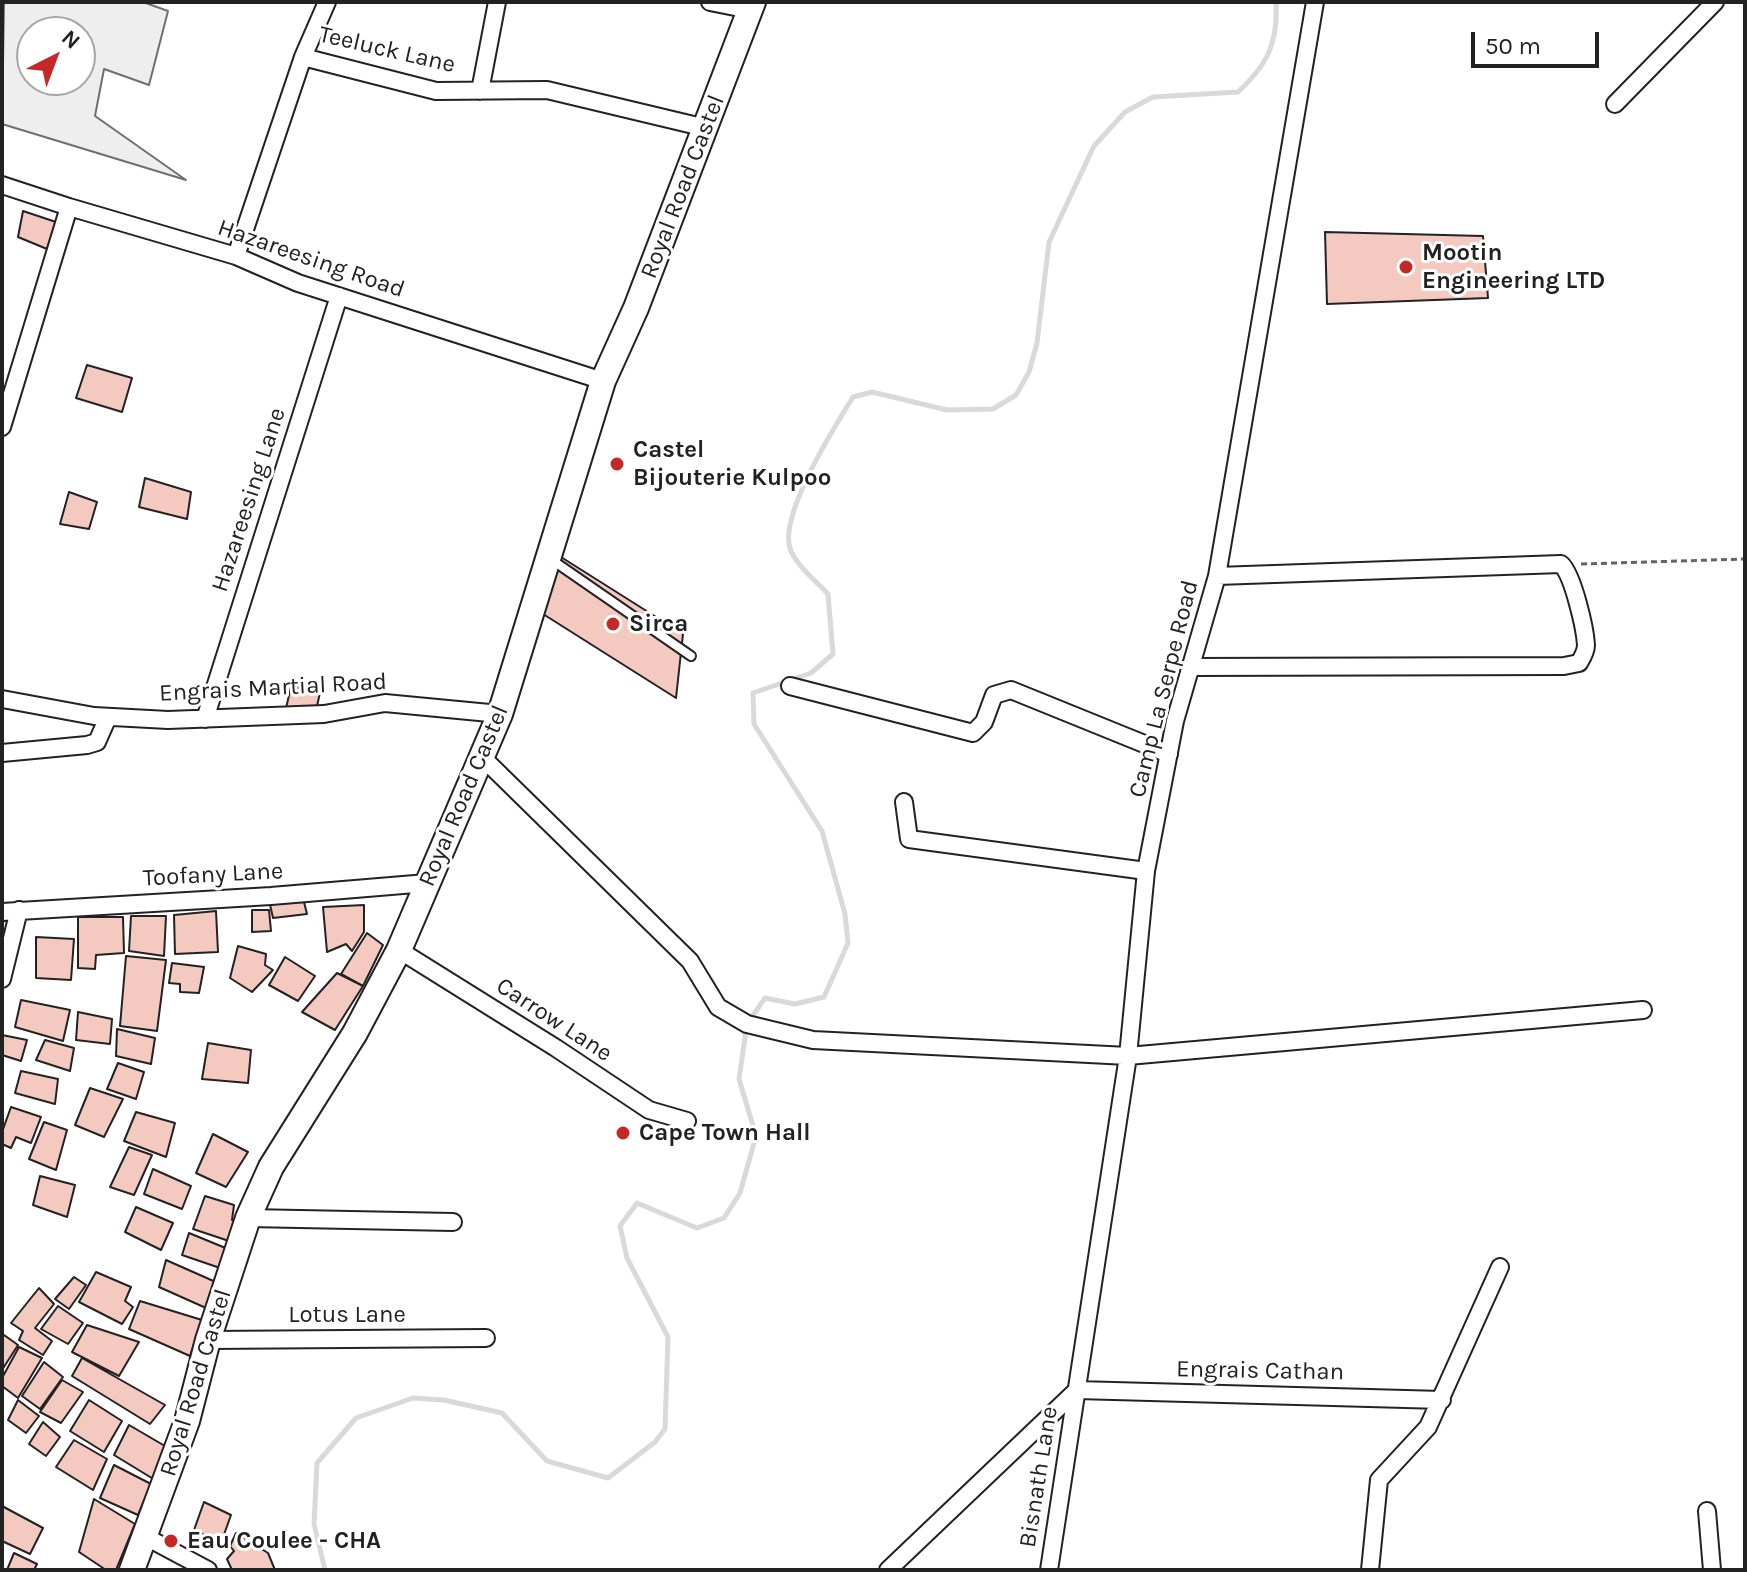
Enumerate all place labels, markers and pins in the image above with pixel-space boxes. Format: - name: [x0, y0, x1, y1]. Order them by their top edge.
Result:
- place label: Mootin Engineering LTD: [1422, 239, 1605, 295]
- marker: Mootin Engineering LTD: [1397, 258, 1415, 276]
- place label: Castel Bijouterie Kulpoo: [633, 436, 831, 492]
- marker: Castel Bijouterie Kulpoo: [608, 455, 626, 473]
- place label: Sirca: [629, 610, 688, 638]
- marker: Sirca: [604, 615, 622, 633]
- place label: Cape Town Hall: [639, 1119, 811, 1147]
- marker: Cape Town Hall: [614, 1124, 632, 1142]
- place label: Eau Coulee - CHA: [187, 1527, 381, 1555]
- marker: Eau Coulee - CHA: [162, 1532, 180, 1550]

